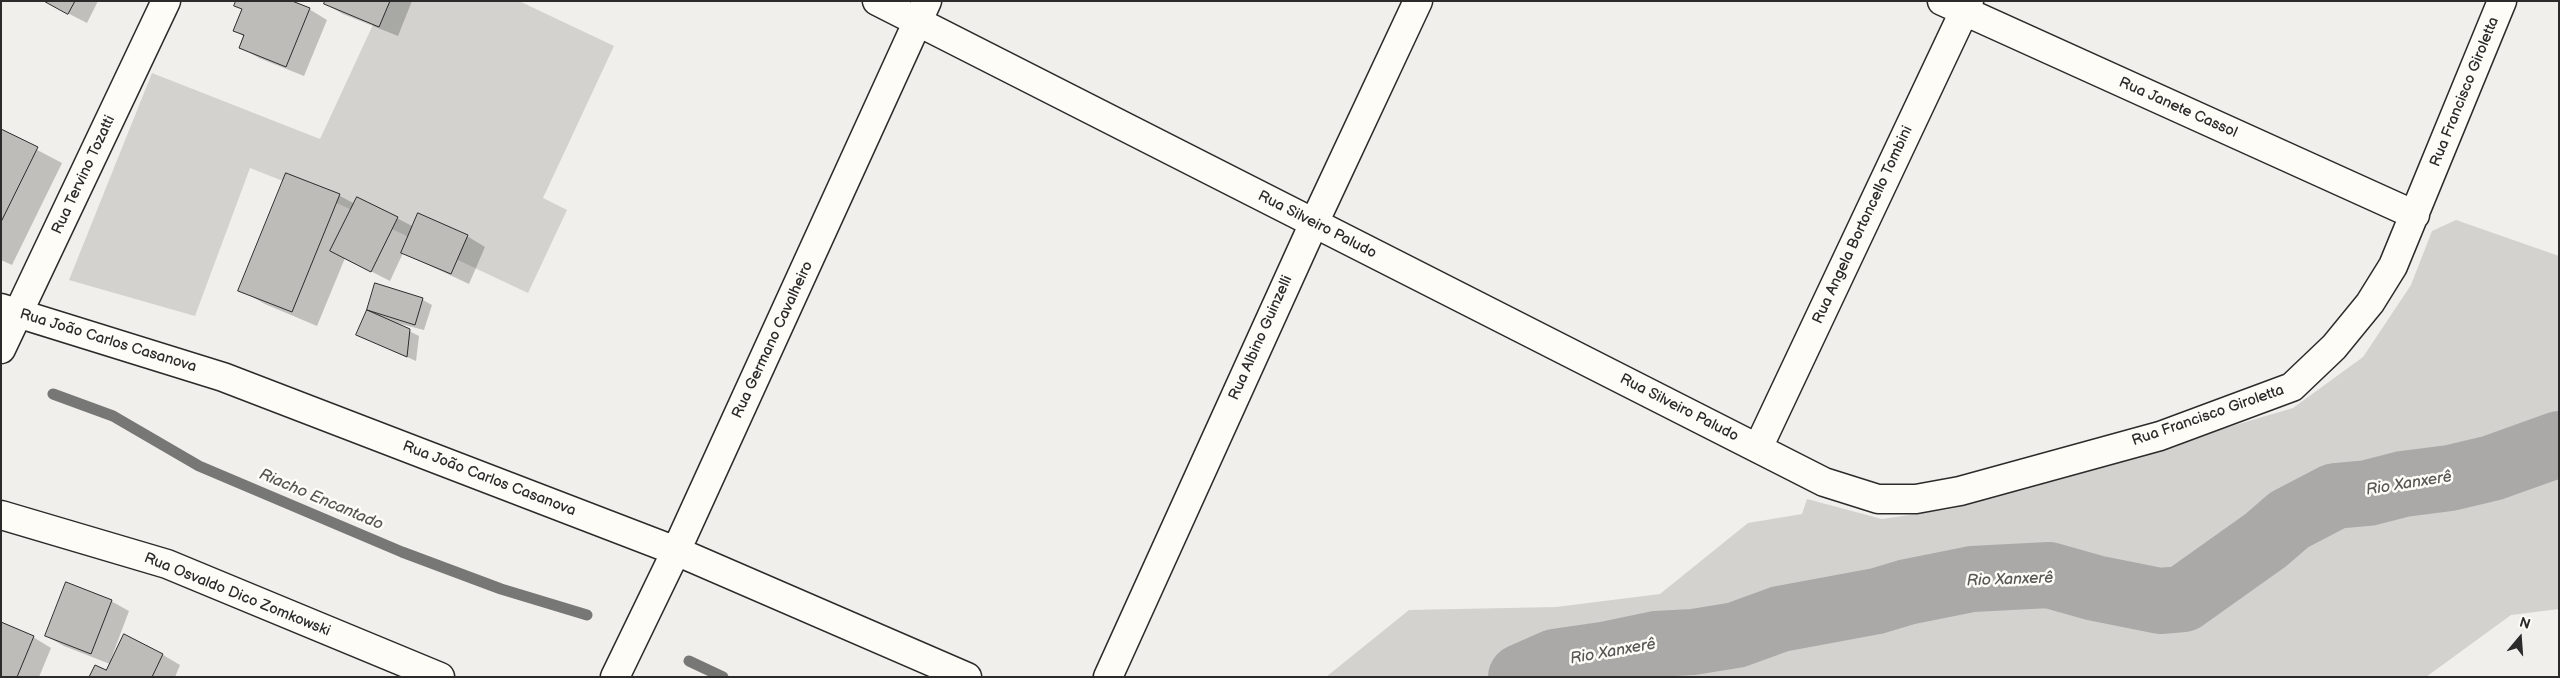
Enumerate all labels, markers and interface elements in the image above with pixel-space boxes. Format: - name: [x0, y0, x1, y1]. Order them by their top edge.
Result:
- street label: Rua Francisco Giroletta: [2427, 15, 2503, 169]
- street label: Rua Janete Cassol: [2116, 74, 2240, 142]
- street label: Rua Tervino Tozatti: [49, 113, 119, 237]
- street label: Rua Angela Bortoncello Tombini: [1809, 123, 1917, 327]
- street label: Rua Silveiro Paludo: [1255, 187, 1379, 263]
- street label: Rua Germano Cavalheiro: [729, 259, 817, 421]
- street label: Rua Albino Guinzelli: [1225, 273, 1297, 403]
- street label: Rua João Carlos Casanova: [17, 305, 199, 377]
- street label: Rua Silveiro Paludo: [1617, 370, 1741, 446]
- street label: Rua Francisco Giroletta: [2130, 381, 2286, 451]
- street label: Rua João Carlos Casanova: [400, 438, 578, 520]
- water label: Riacho Encantado: [256, 465, 386, 535]
- water label: Rio Xanxerê: [2365, 468, 2453, 500]
- street label: Rua Osvaldo Dico Zomkowski: [141, 549, 333, 641]
- water label: Rio Xanxerê: [1966, 569, 2054, 591]
- north arrow: [2495, 613, 2545, 663]
- text: N: [2517, 614, 2532, 633]
- water label: Rio Xanxerê: [1569, 635, 1657, 669]

